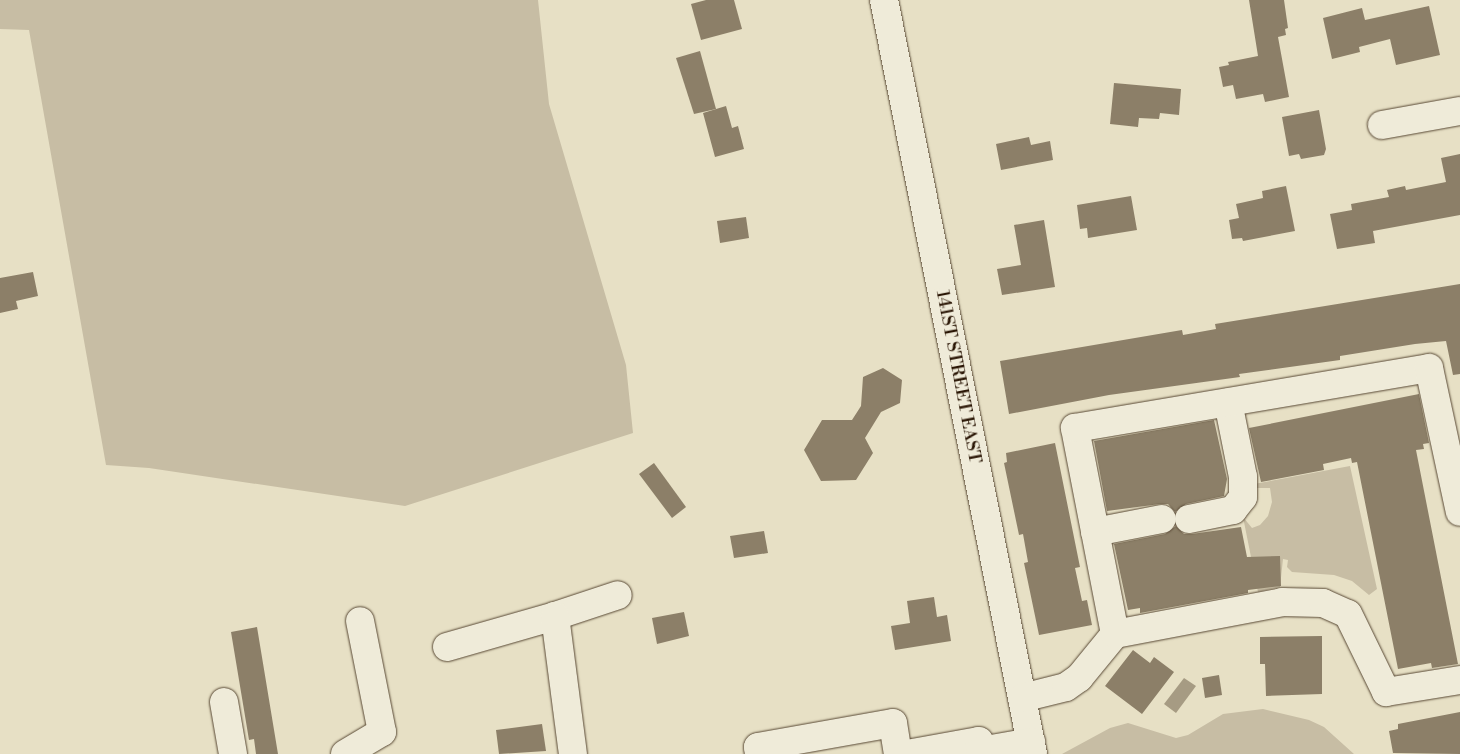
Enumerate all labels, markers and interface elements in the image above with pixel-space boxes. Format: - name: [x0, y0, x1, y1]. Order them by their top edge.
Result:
- street label: 141ST STREET EAST: [931, 289, 985, 465]

